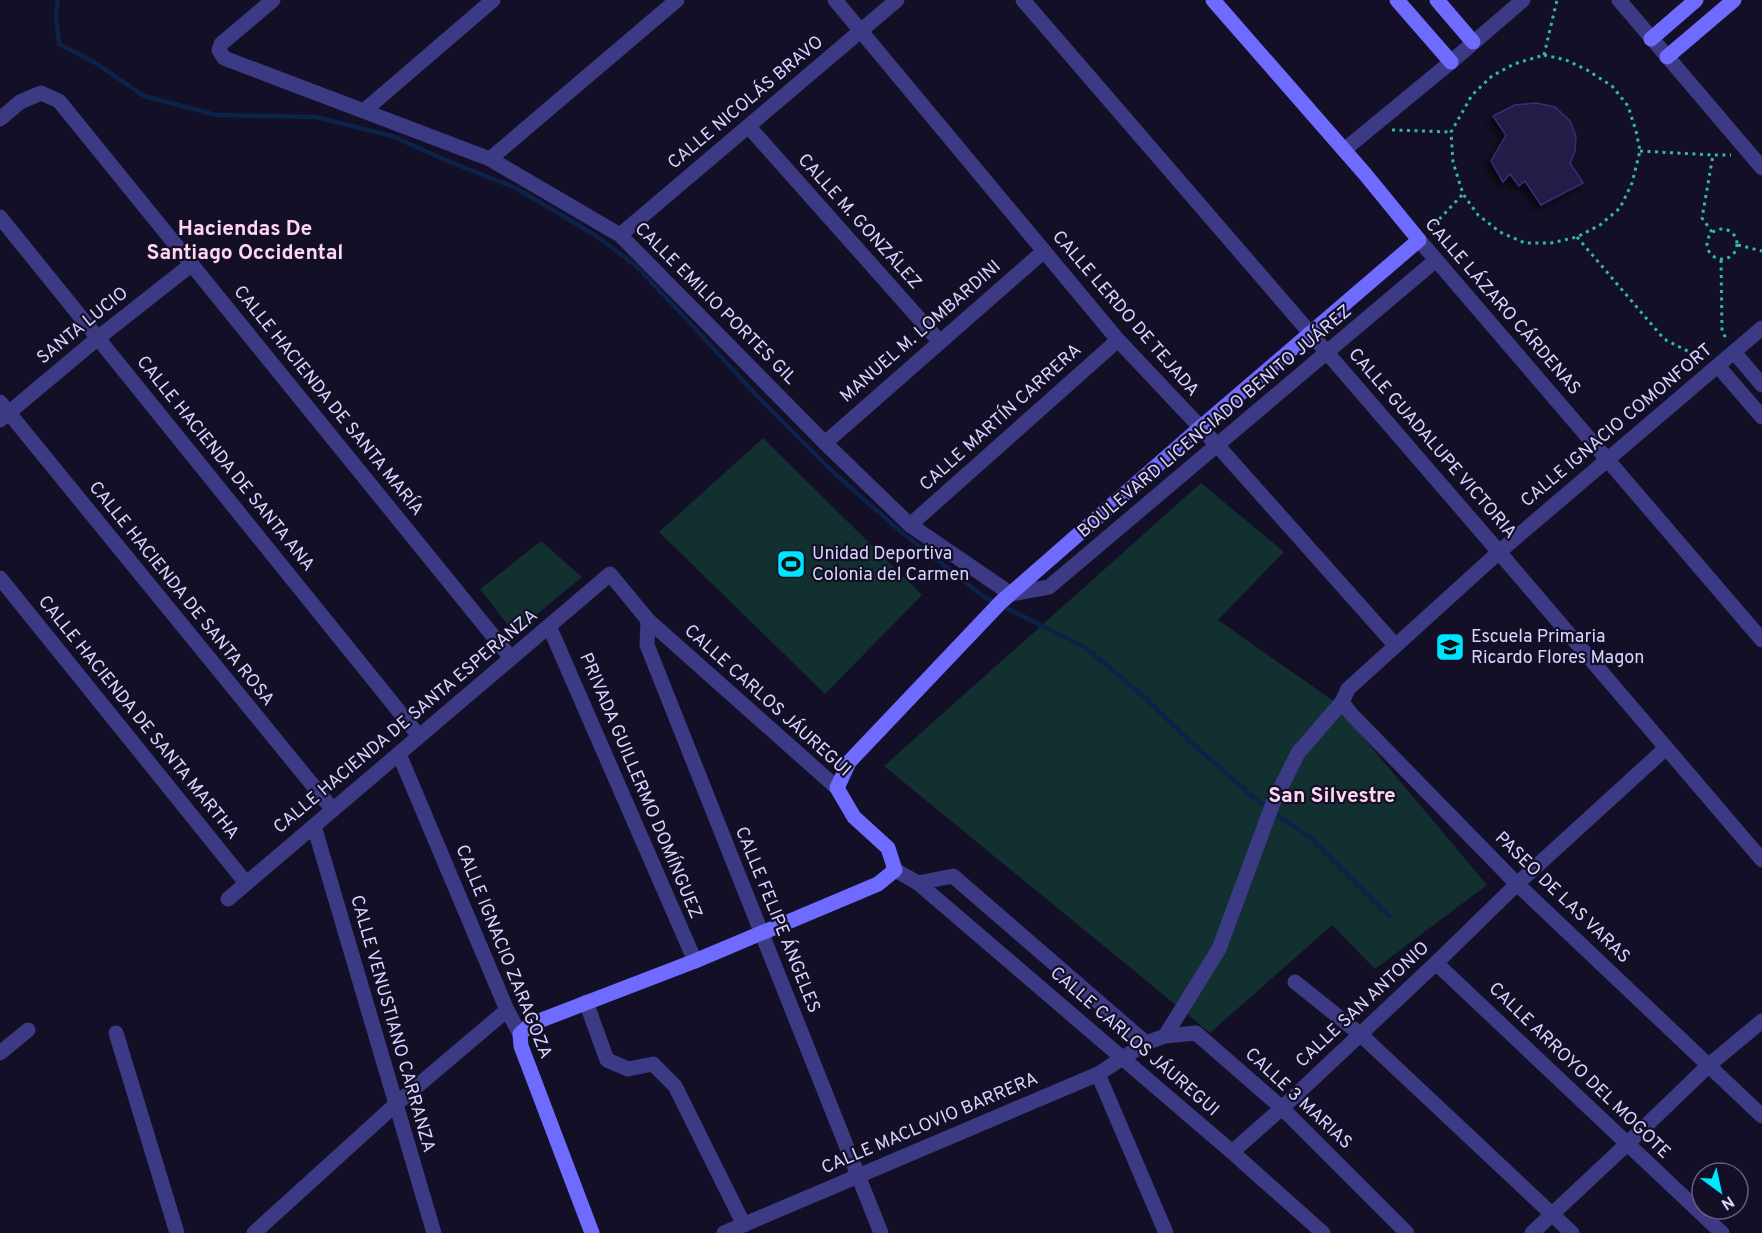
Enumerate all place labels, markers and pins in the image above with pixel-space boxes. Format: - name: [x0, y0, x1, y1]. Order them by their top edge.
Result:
- place label: Unidad Deportiva Colonia del Carmen: [812, 543, 969, 587]
- sports icon: Unidad Deportiva Colonia del Carmen: [775, 548, 807, 580]
- place label: Escuela Primaria Ricardo Flores Magon: [1471, 626, 1644, 670]
- school or university icon: Escuela Primaria Ricardo Flores Magon: [1434, 631, 1466, 663]

